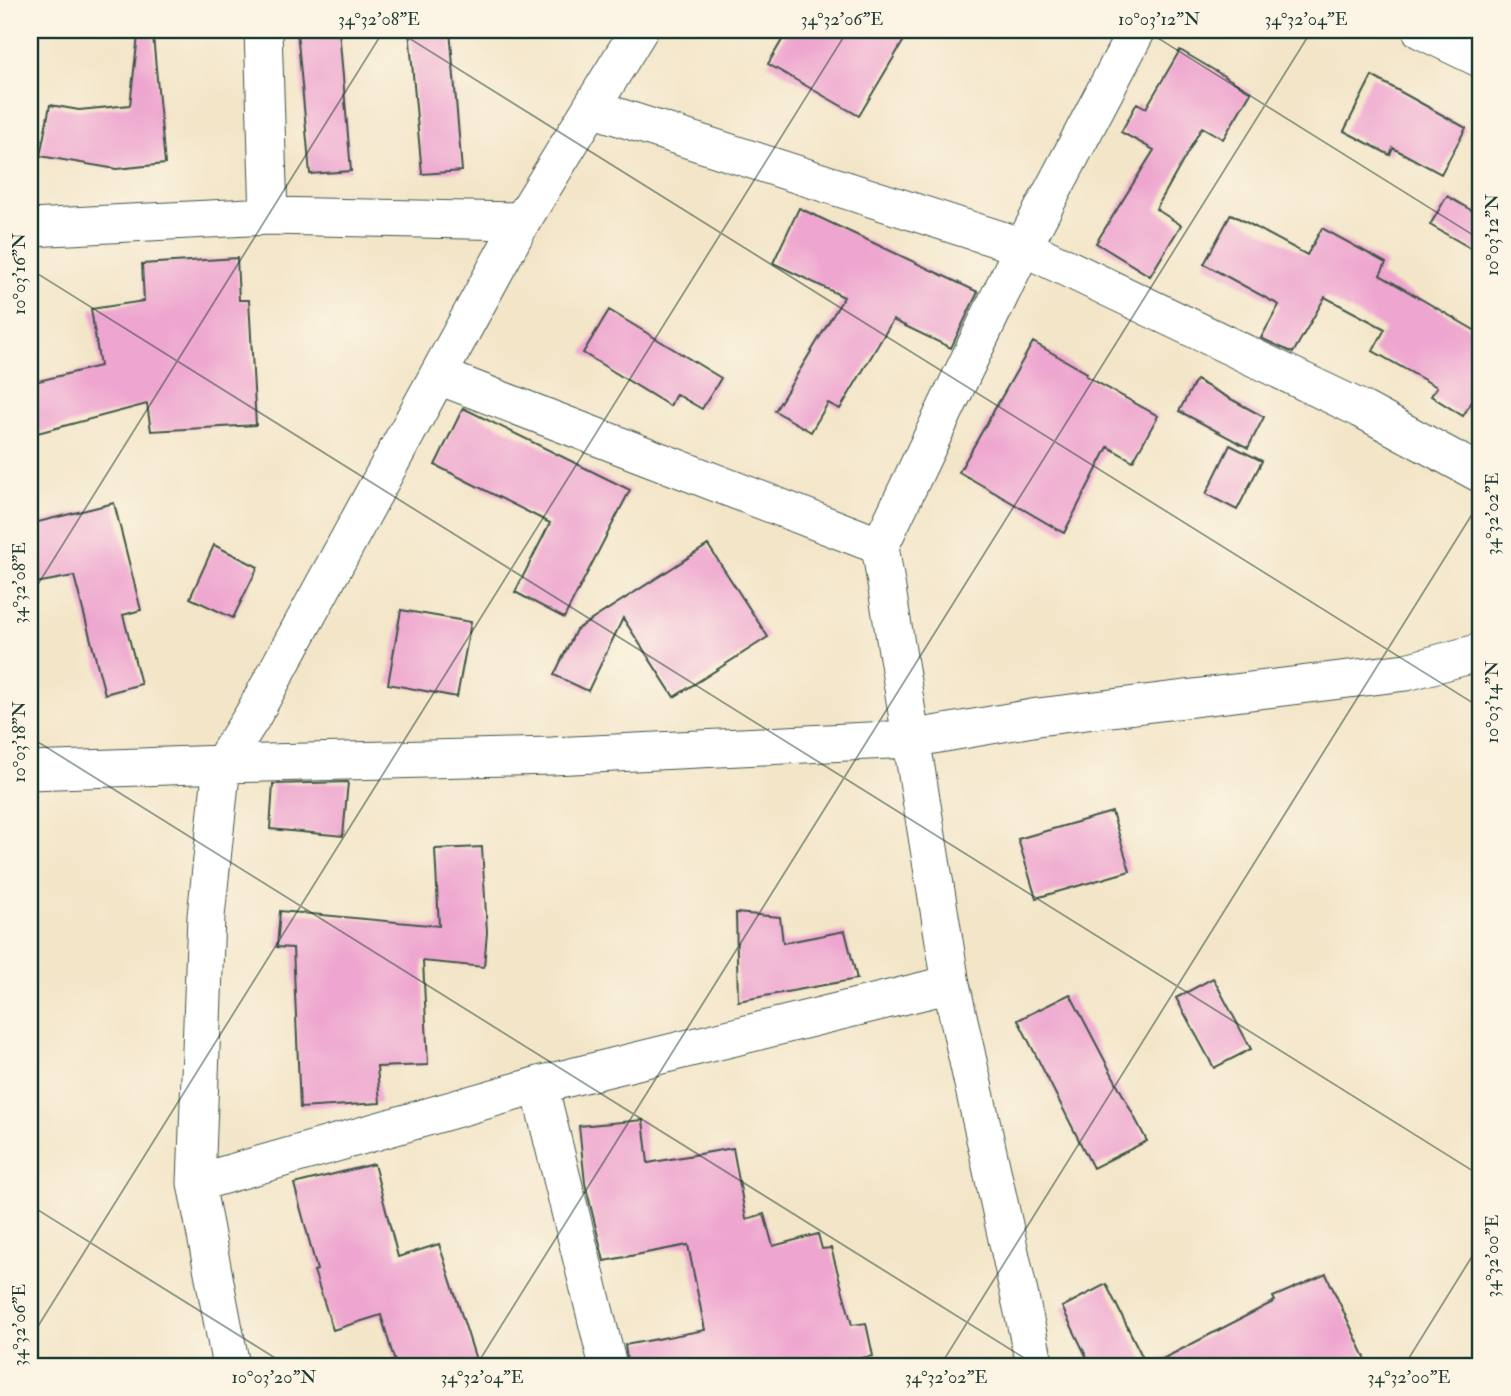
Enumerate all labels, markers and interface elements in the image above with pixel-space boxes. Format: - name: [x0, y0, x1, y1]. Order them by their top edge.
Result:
- text: 34°32'08"E: [338, 8, 420, 31]
- text: 34°32'06"E: [801, 8, 883, 31]
- text: 10°03'12"N: [1118, 8, 1200, 31]
- text: 34°32'04"E: [1264, 8, 1348, 31]
- text: 10°03'12"N: [1481, 194, 1504, 276]
- text: 10°03'16"N: [8, 233, 31, 315]
- text: 34°32'02"E: [1481, 473, 1504, 555]
- text: 34°32'08"E: [8, 542, 31, 624]
- text: 10°03'14"N: [1481, 661, 1504, 743]
- text: 10°03'18"N: [8, 701, 31, 783]
- text: 34°32'00"E: [1481, 1215, 1504, 1297]
- text: 34°32'06"E: [8, 1284, 31, 1366]
- text: 10°03'20"N: [232, 1366, 316, 1389]
- text: 34°32'04"E: [440, 1366, 524, 1389]
- text: 34°32'02"E: [905, 1366, 987, 1389]
- text: 34°32'00"E: [1368, 1366, 1450, 1389]

